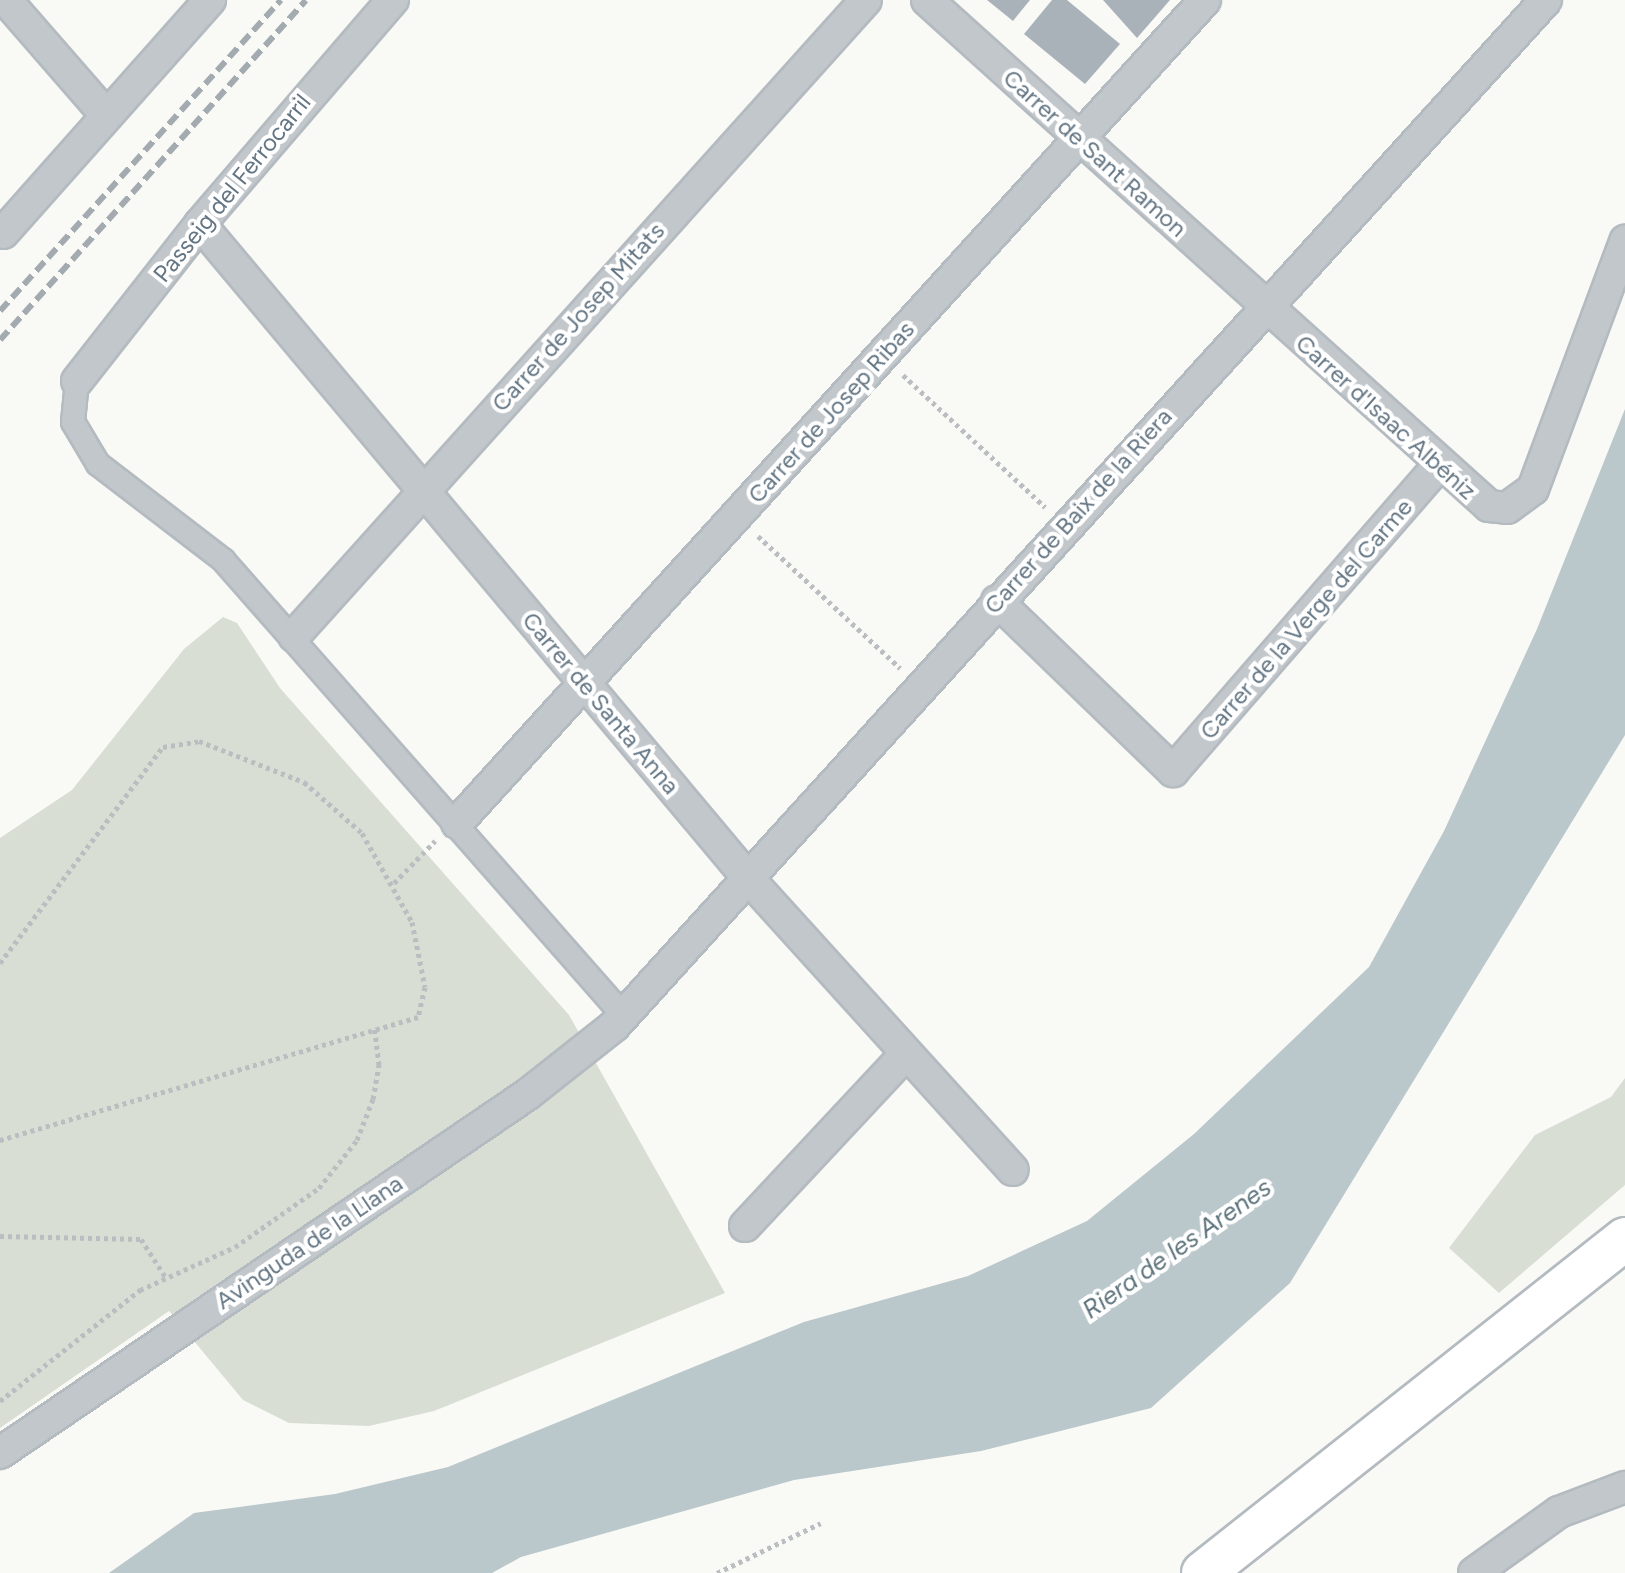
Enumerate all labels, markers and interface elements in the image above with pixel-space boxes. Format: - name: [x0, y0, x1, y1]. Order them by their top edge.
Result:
- street label: Carrer de Sant Ramon: [998, 63, 1192, 243]
- street label: Passeig del Ferrocarril: [147, 88, 317, 288]
- street label: Carrer de Josep Mitats: [486, 217, 670, 417]
- street label: Carrer de Josep Ribas: [742, 315, 920, 509]
- street label: Carrer d'Isaac Albéniz: [1290, 329, 1482, 505]
- street label: Carrer de Baix de la Riera: [978, 402, 1178, 620]
- street label: Carrer de la Verge del Carme: [1194, 493, 1418, 745]
- street label: Carrer de Santa Anna: [516, 606, 686, 800]
- street label: Avinguda de la Llana: [210, 1169, 408, 1315]
- water label: Riera de les Arenes: [1077, 1172, 1277, 1326]

